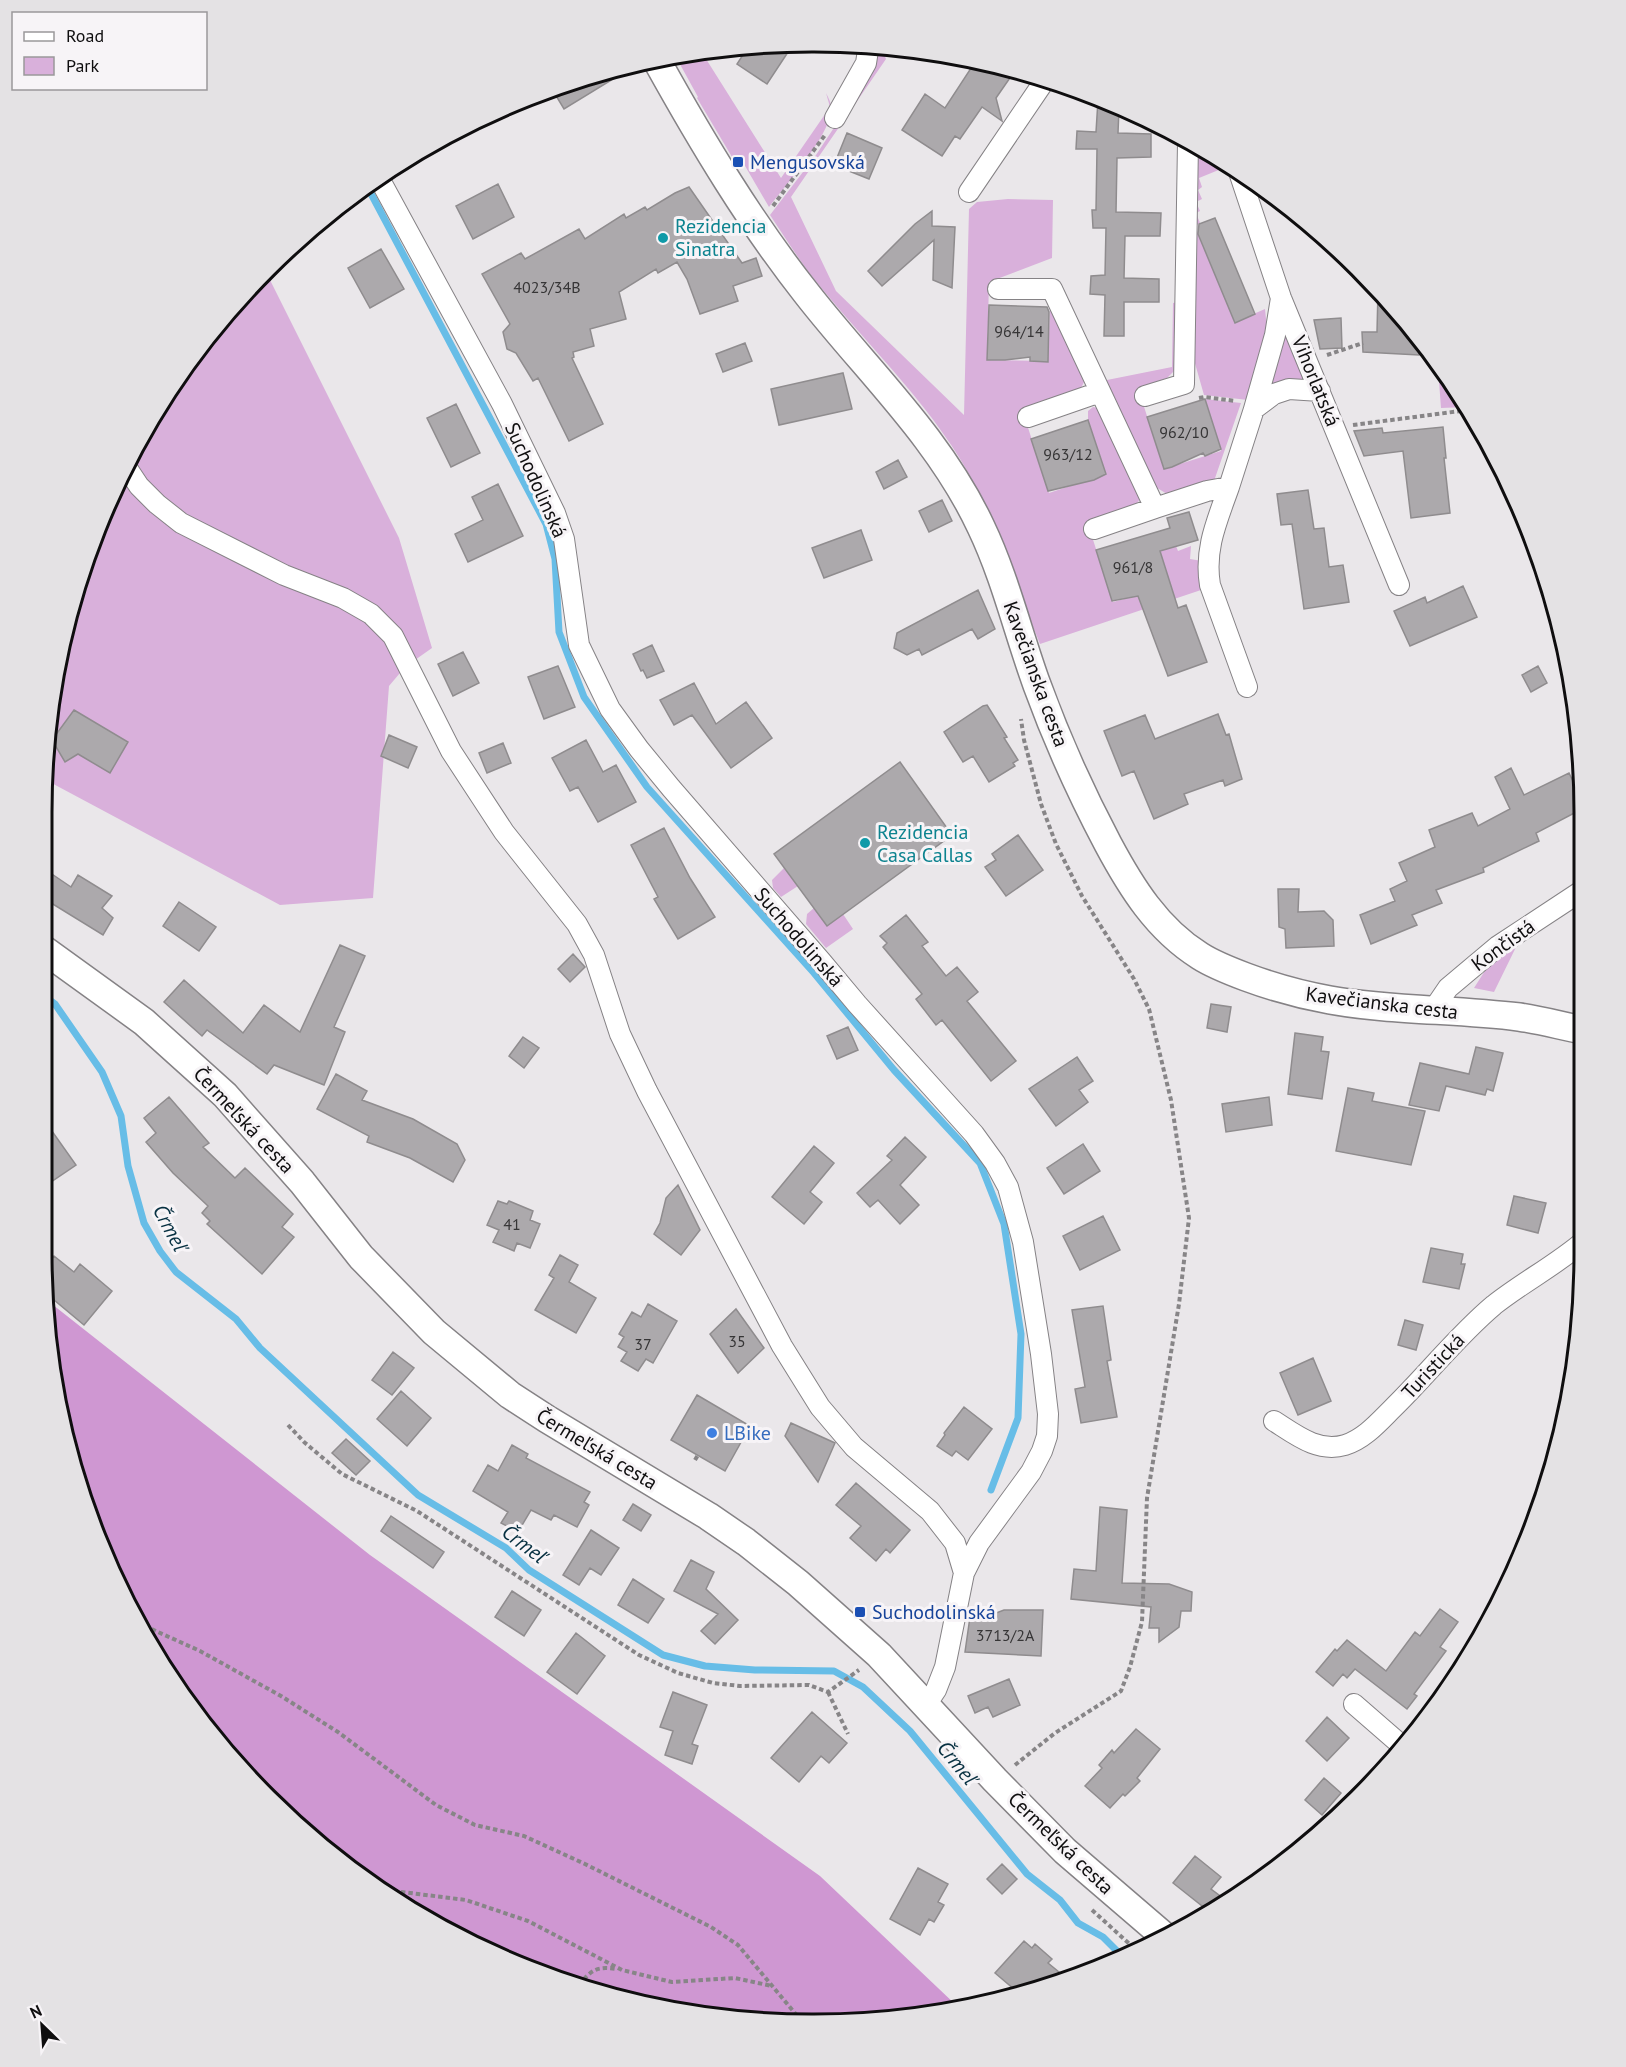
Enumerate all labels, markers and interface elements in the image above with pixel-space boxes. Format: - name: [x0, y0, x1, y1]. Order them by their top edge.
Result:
- legend: [12, 12, 207, 90]
- text: Road: [66, 24, 104, 47]
- text: Park: [66, 54, 99, 77]
- place label: Mengusovská: [750, 149, 865, 175]
- marker: Mengusovská: [731, 155, 745, 169]
- place label: Rezidencia Sinatra: [675, 213, 766, 262]
- marker: Rezidencia Sinatra: [656, 231, 670, 245]
- house number: 4023/34B: [513, 277, 581, 297]
- house number: 964/14: [994, 321, 1044, 341]
- street label: Vihorlatská: [1286, 331, 1346, 430]
- street label: Suchodolinská: [499, 418, 573, 542]
- house number: 962/10: [1159, 422, 1209, 442]
- house number: 963/12: [1043, 444, 1093, 464]
- house number: 961/8: [1113, 557, 1153, 577]
- street label: Kavečianska cesta: [998, 598, 1074, 750]
- place label: Rezidencia Casa Callas: [877, 819, 973, 868]
- marker: Rezidencia Casa Callas: [858, 836, 872, 850]
- street label: Suchodolinská: [749, 882, 849, 992]
- street label: Končistá: [1466, 913, 1540, 977]
- street label: Kavečianska cesta: [1304, 981, 1460, 1025]
- street label: Čermeľská cesta: [188, 1061, 300, 1179]
- water label: Črmeľ: [147, 1200, 195, 1259]
- house number: 41: [503, 1214, 521, 1234]
- street label: Turistická: [1396, 1328, 1470, 1404]
- house number: 35: [728, 1331, 746, 1351]
- house number: 37: [634, 1334, 652, 1354]
- street label: Čermeľská cesta: [532, 1403, 662, 1495]
- place label: LBike: [724, 1420, 771, 1446]
- marker: LBike: [705, 1426, 719, 1440]
- water label: Črmeľ: [497, 1518, 555, 1571]
- place label: Suchodolinská: [872, 1599, 996, 1625]
- marker: Suchodolinská: [853, 1605, 867, 1619]
- house number: 3713/2A: [976, 1625, 1035, 1645]
- water label: Črmeľ: [931, 1735, 985, 1793]
- street label: Čermeľská cesta: [1003, 1786, 1119, 1900]
- north arrow: [12, 1995, 72, 2055]
- text: N: [27, 2000, 45, 2023]

